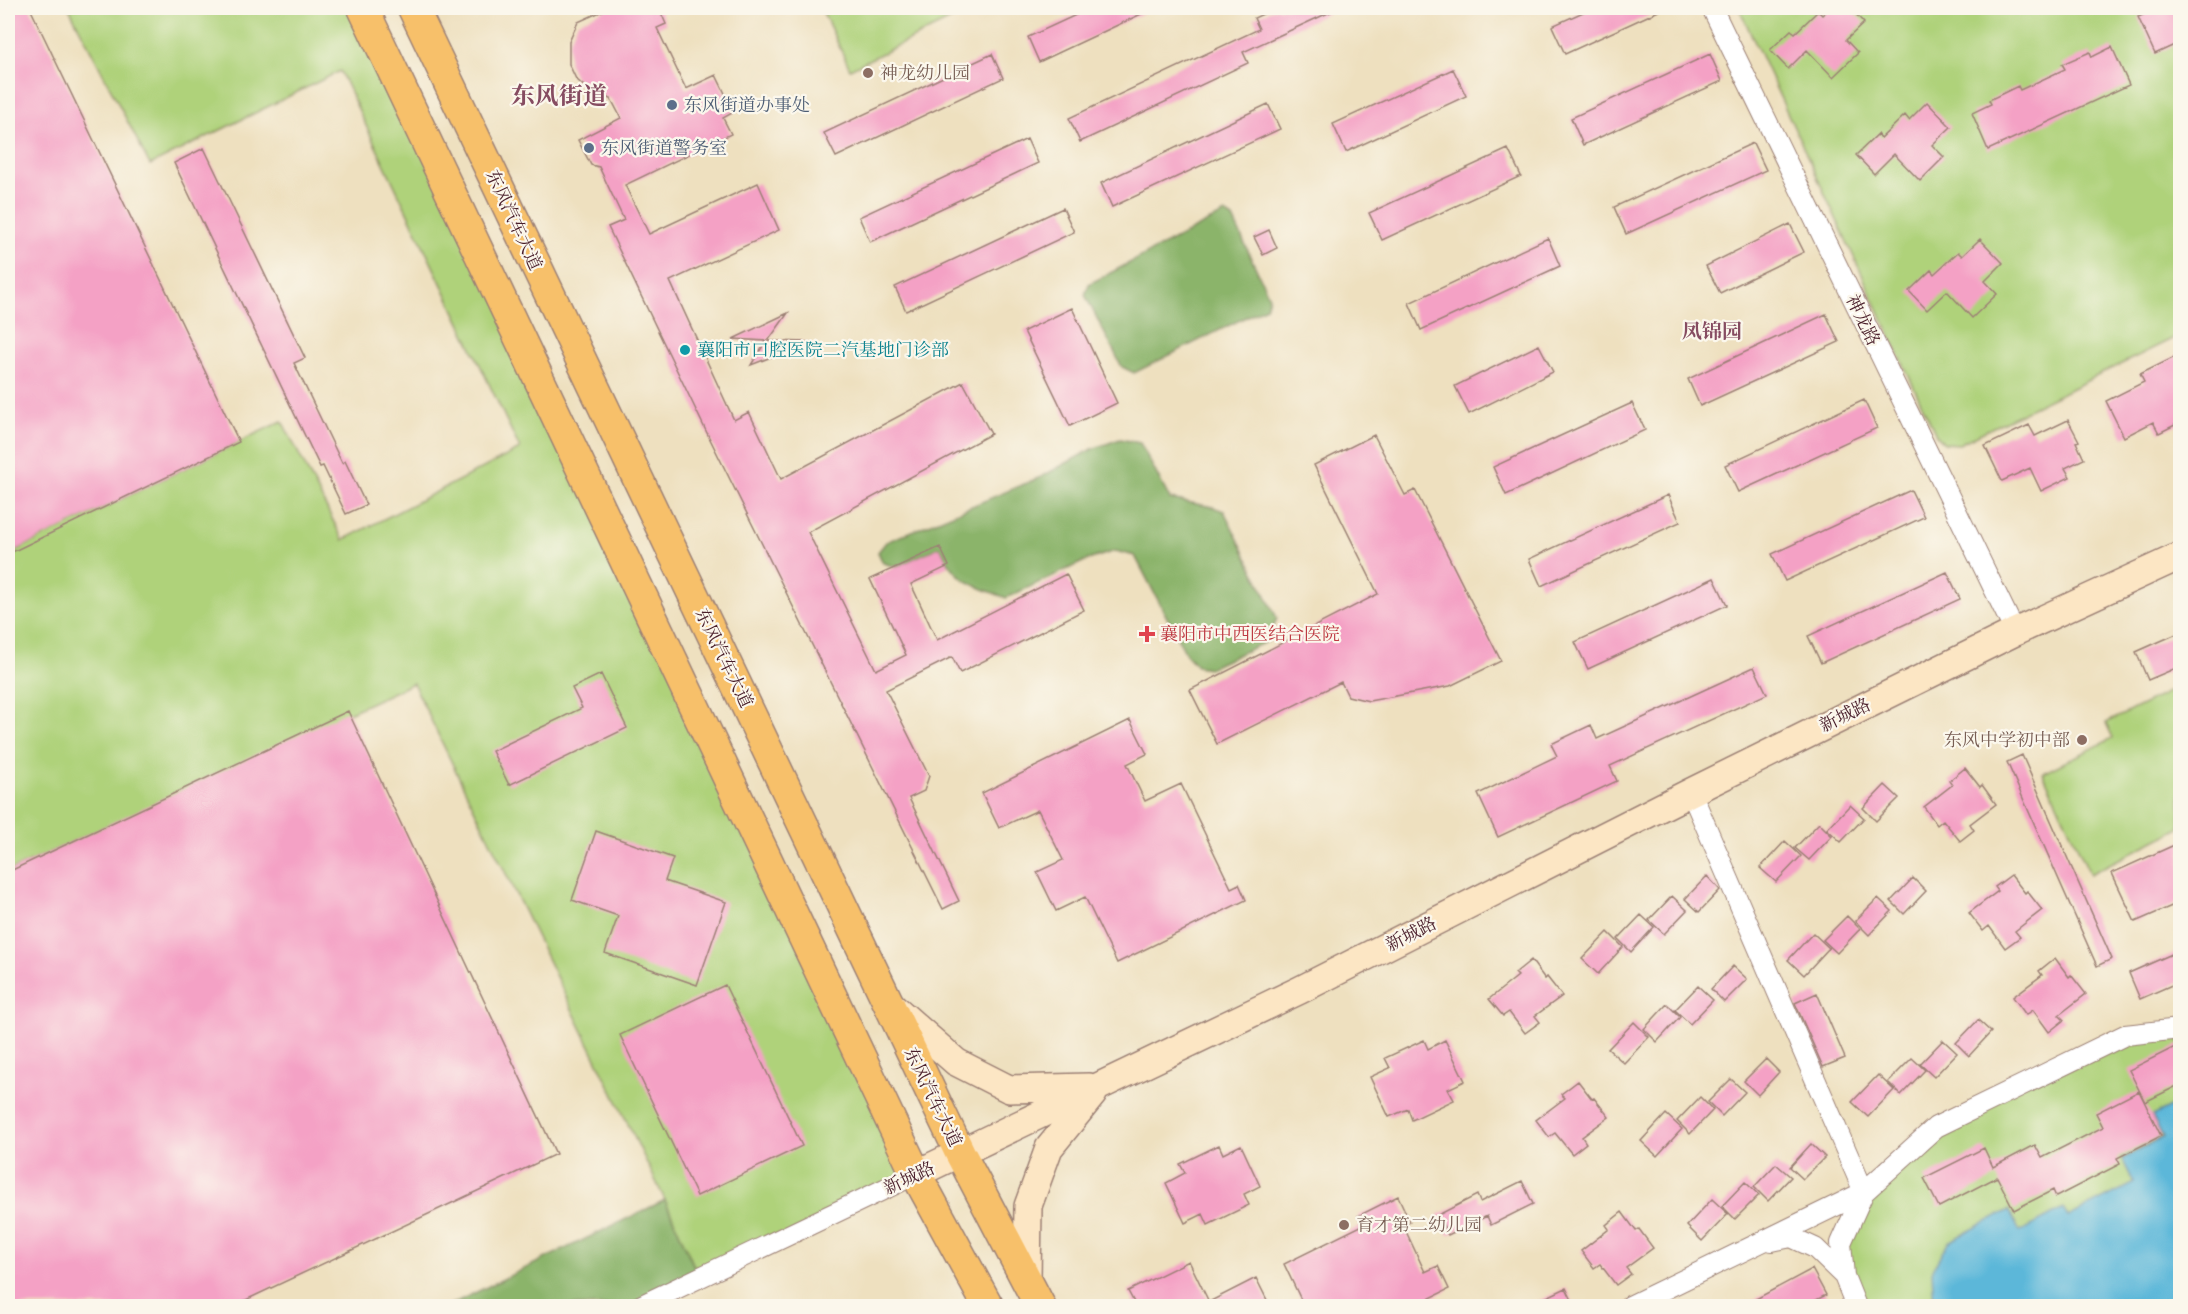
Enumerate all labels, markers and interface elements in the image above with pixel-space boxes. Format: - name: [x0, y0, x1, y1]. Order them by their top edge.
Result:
- place label: 神龙幼儿园: [880, 62, 970, 84]
- marker: 神龙幼儿园: [861, 66, 875, 80]
- district label: 东风街道: [511, 81, 607, 110]
- place label: 东风街道办事处: [684, 94, 810, 116]
- marker: 东风街道办事处: [665, 98, 679, 112]
- place label: 东风街道警务室: [601, 137, 727, 159]
- marker: 东风街道警务室: [582, 141, 596, 155]
- street label: 东风汽车大道: [481, 166, 547, 274]
- street label: 神龙路: [1841, 291, 1885, 349]
- district label: 凤锦园: [1682, 319, 1742, 343]
- place label: 襄阳市口腔医院二汽基地门诊部: [697, 339, 949, 361]
- marker: 襄阳市口腔医院二汽基地门诊部: [678, 343, 692, 357]
- street label: 东风汽车大道: [690, 605, 758, 711]
- place label: 襄阳市中西医结合医院: [1160, 623, 1340, 645]
- marker: 襄阳市中西医结合医院: [1138, 625, 1156, 643]
- street label: 新城路: [1816, 693, 1874, 737]
- place label: 东风中学初中部: [1944, 729, 2070, 751]
- marker: 东风中学初中部: [2075, 733, 2089, 747]
- street label: 新城路: [1382, 912, 1440, 956]
- street label: 东风汽车大道: [899, 1044, 967, 1150]
- street label: 新城路: [880, 1157, 938, 1199]
- place label: 育才第二幼儿园: [1356, 1214, 1482, 1236]
- marker: 育才第二幼儿园: [1337, 1218, 1351, 1232]

